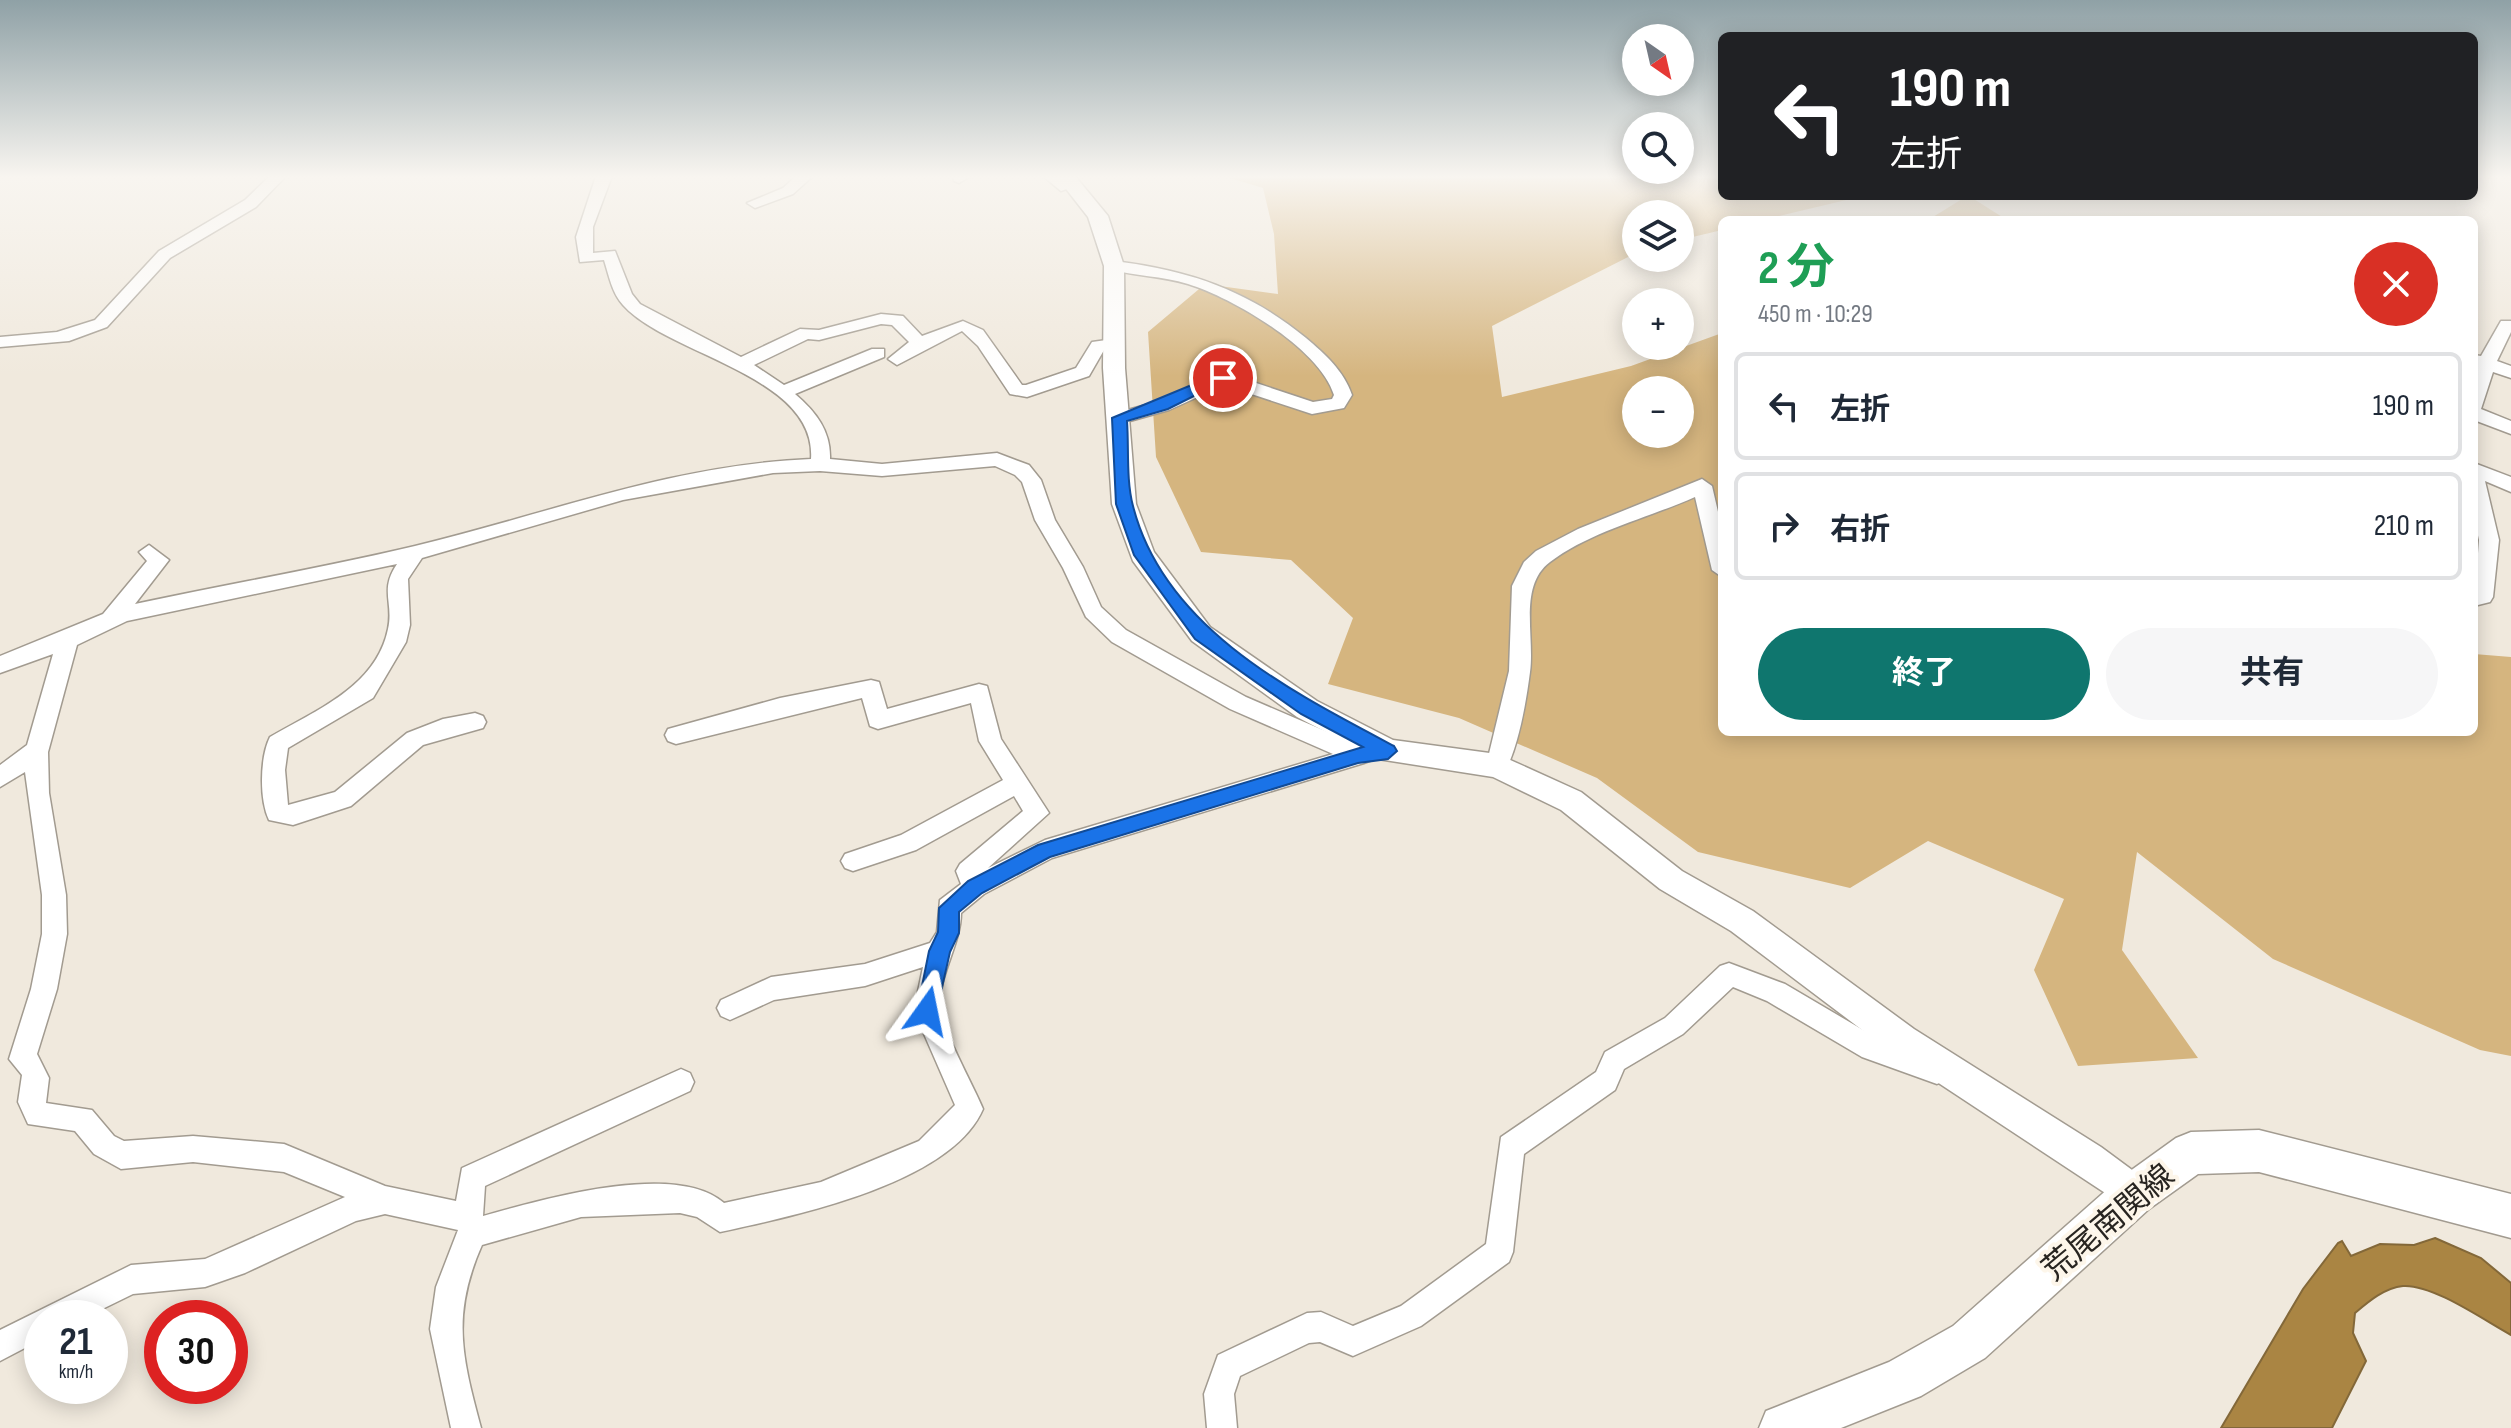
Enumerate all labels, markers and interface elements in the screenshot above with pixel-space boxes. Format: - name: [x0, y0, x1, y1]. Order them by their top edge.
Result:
- north arrow: [1622, 24, 1694, 96]
- map controls: [1622, 24, 1694, 448]
- text: 190 m: [1890, 56, 2011, 123]
- icon: left: [1758, 64, 1862, 168]
- button: search: [1622, 112, 1694, 184]
- text: 左折: [1890, 134, 1962, 177]
- button: layers: [1622, 200, 1694, 272]
- text: 2 分: [1758, 240, 1835, 297]
- button: close: [2354, 242, 2438, 326]
- button: +: [1622, 288, 1694, 360]
- text: 450 m · 10:29: [1758, 299, 1873, 330]
- pin: [1189, 344, 1257, 412]
- icon: arrive: [1201, 356, 1245, 400]
- button: −: [1622, 376, 1694, 448]
- icon: left: [1762, 384, 1806, 428]
- text: 190 m: [2373, 388, 2434, 424]
- text: 左折: [1830, 392, 1890, 428]
- icon: right: [1762, 504, 1806, 548]
- text: 210 m: [2374, 508, 2434, 544]
- text: 右折: [1830, 512, 1890, 548]
- button: 終了: [1758, 628, 2090, 720]
- button: 共有: [2106, 628, 2438, 720]
- position arrow: [885, 969, 969, 1053]
- street label: 荒尾南関線: [2035, 1157, 2183, 1290]
- speed limit sign: 30: [144, 1300, 248, 1404]
- text: 21: [59, 1318, 93, 1366]
- text: km/h: [59, 1360, 93, 1384]

